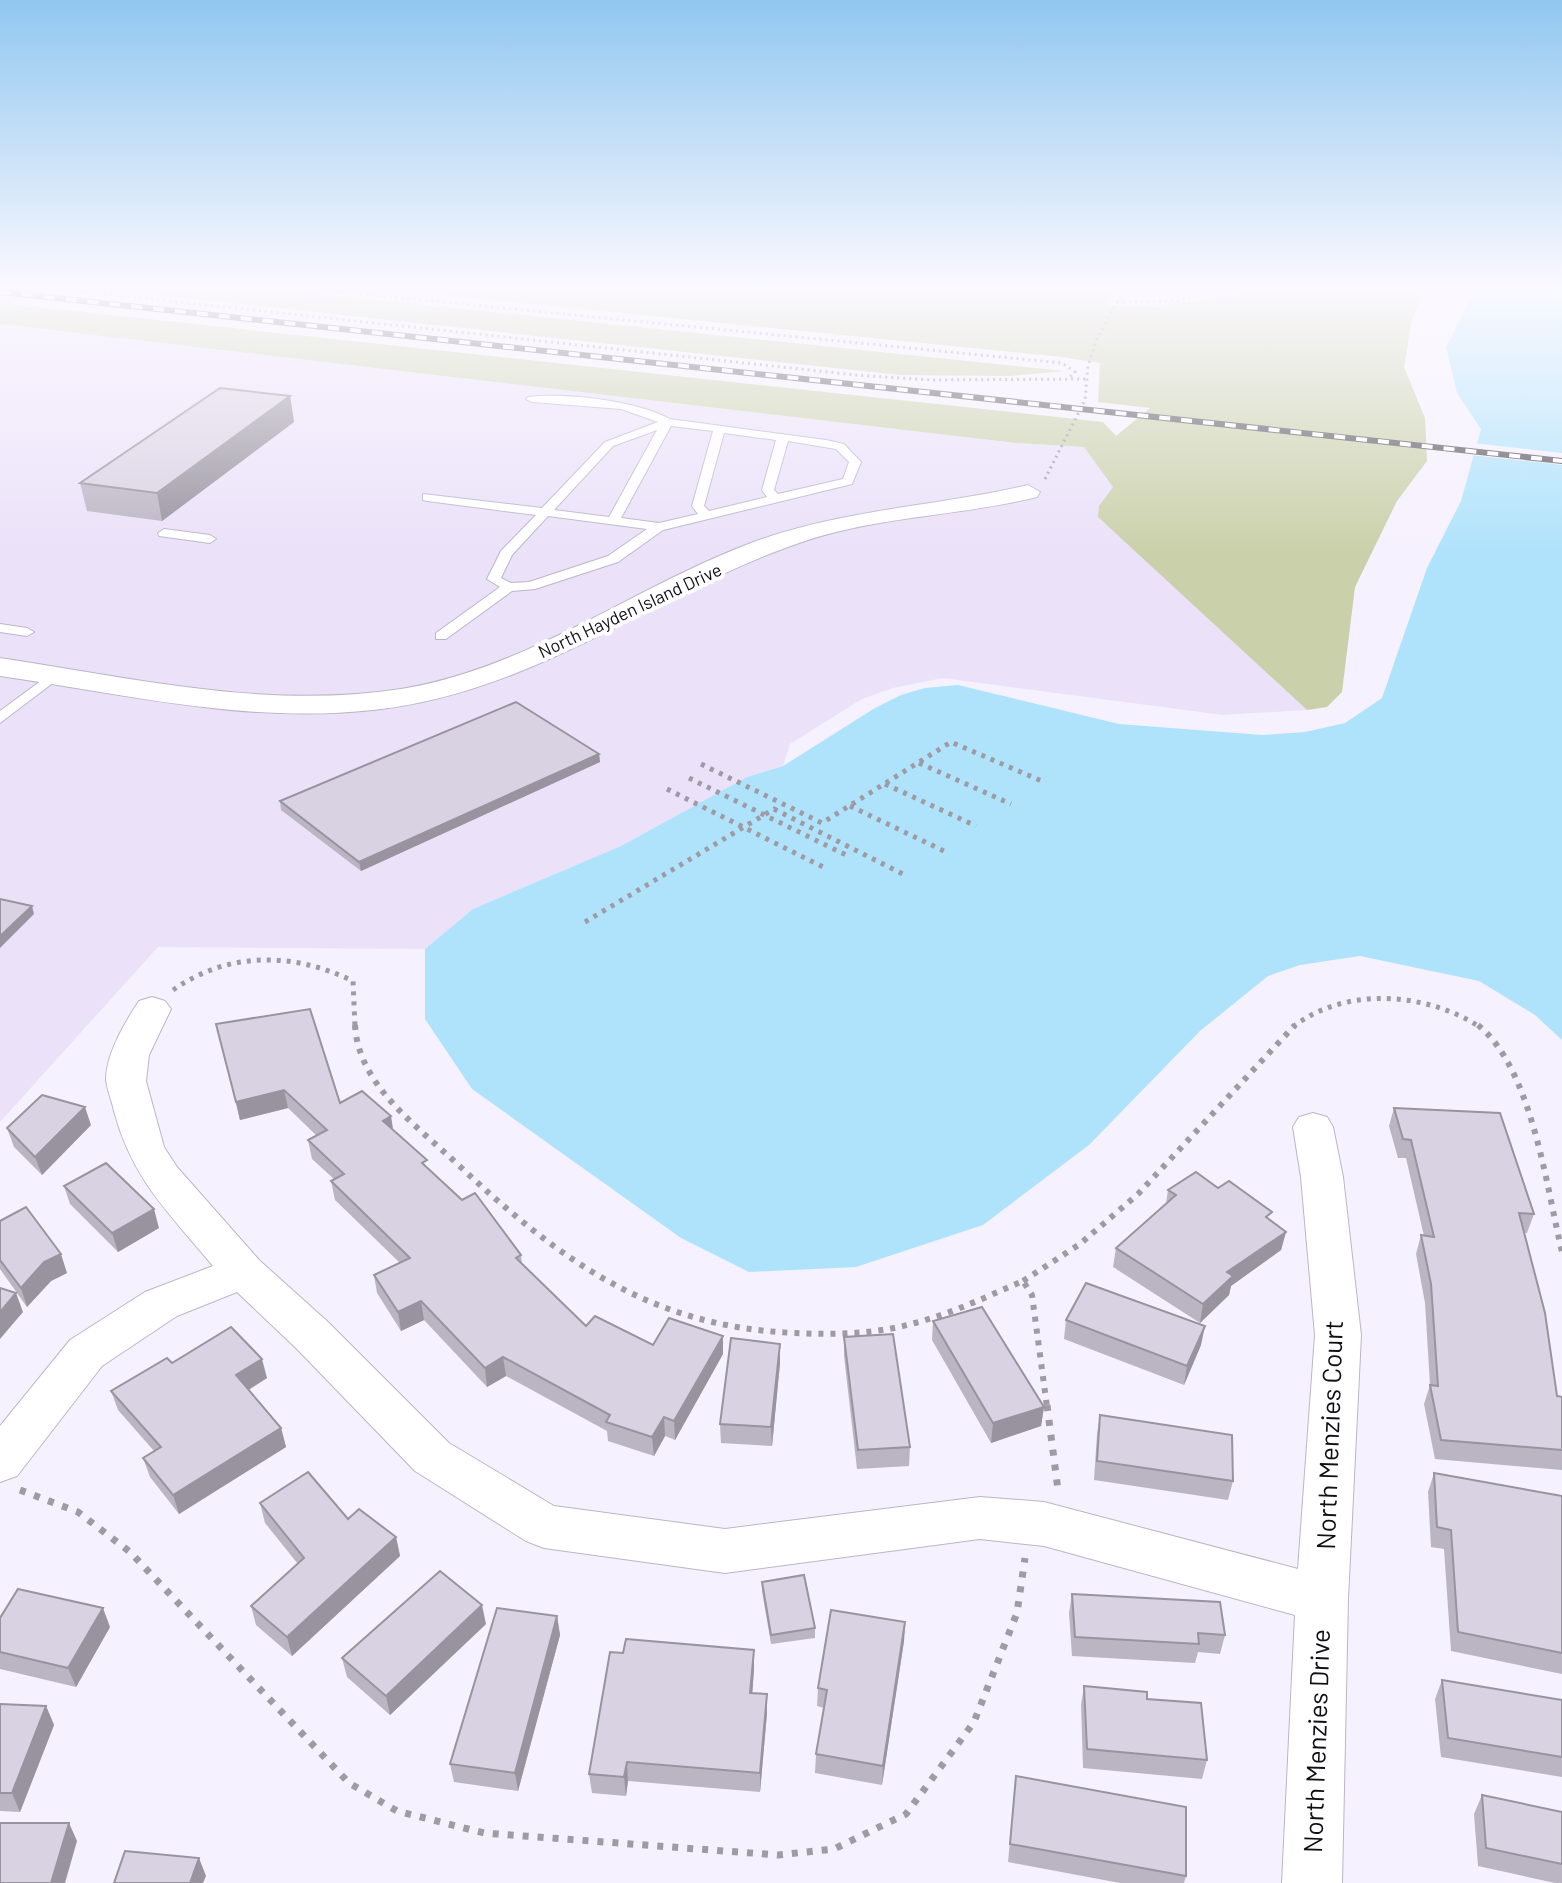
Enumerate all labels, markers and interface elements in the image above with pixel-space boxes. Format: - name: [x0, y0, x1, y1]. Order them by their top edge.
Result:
- street label: North Hayden Island Drive: [534, 558, 725, 662]
- street label: North Menzies Court: [1309, 1320, 1348, 1550]
- street label: North Menzies Drive: [1296, 1628, 1335, 1854]

